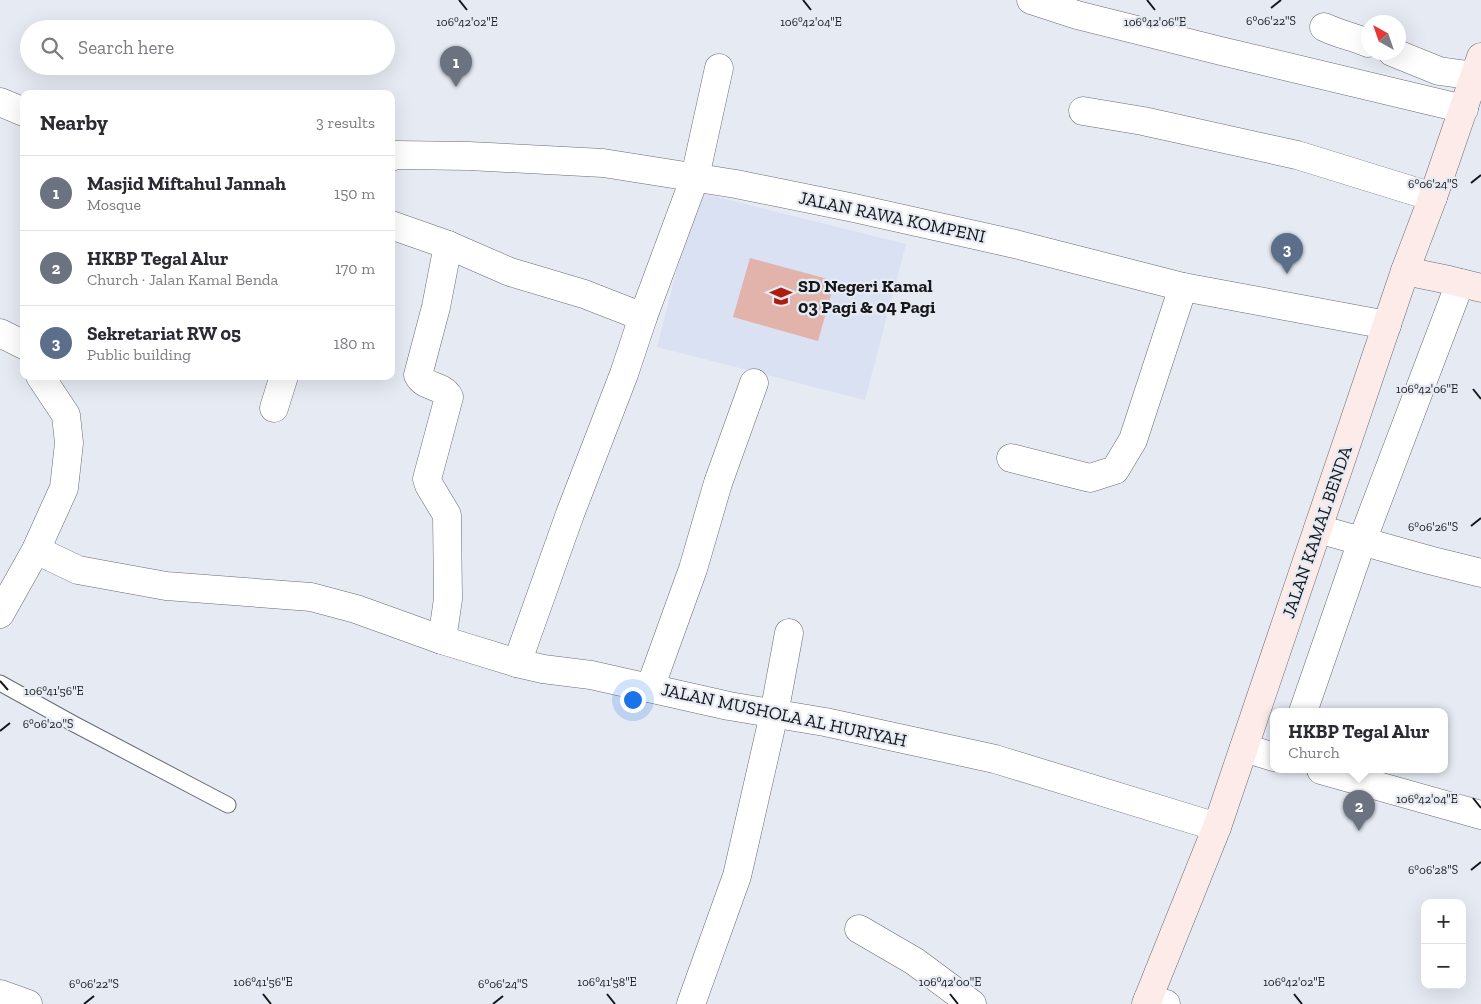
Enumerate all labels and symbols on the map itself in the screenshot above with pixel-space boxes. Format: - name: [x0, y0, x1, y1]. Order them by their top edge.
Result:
- text: 6°06'22"S: [1246, 14, 1296, 28]
- text: 106°42'02"E: [436, 15, 498, 29]
- text: 106°42'04"E: [780, 15, 842, 29]
- text: 106°42'06"E: [1124, 15, 1186, 29]
- north arrow: [1361, 15, 1406, 60]
- pin: 1: [440, 46, 472, 87]
- text: 6°06'24"S: [1408, 177, 1458, 191]
- street label: JALAN RAWA KOMPENI: [797, 186, 988, 248]
- pin: 3: [1271, 233, 1303, 274]
- place label: SD Negeri Kamal 03 Pagi & 04 Pagi: [798, 275, 936, 318]
- school or university icon: SD Negeri Kamal 03 Pagi & 04 Pagi: [768, 283, 794, 309]
- text: 106°42'06"E: [1396, 382, 1458, 396]
- street label: JALAN KAMAL BENDA: [1277, 443, 1357, 621]
- text: 6°06'26"S: [1408, 520, 1458, 534]
- street label: JALAN MUSHOLA AL HURIYAH: [659, 678, 909, 752]
- text: 106°41'56"E: [24, 684, 84, 698]
- your location: [620, 687, 646, 713]
- text: 6°06'20"S: [23, 717, 73, 731]
- pin: 2: [1343, 790, 1375, 831]
- text: 106°42'04"E: [1396, 792, 1458, 806]
- text: 6°06'28"S: [1408, 863, 1458, 877]
- text: 106°41'56"E: [233, 975, 293, 989]
- text: 106°41'58"E: [577, 975, 637, 989]
- text: 106°42'00"E: [919, 975, 981, 989]
- text: 106°42'02"E: [1263, 975, 1325, 989]
- text: 6°06'22"S: [69, 977, 119, 991]
- text: 6°06'24"S: [478, 977, 528, 991]

